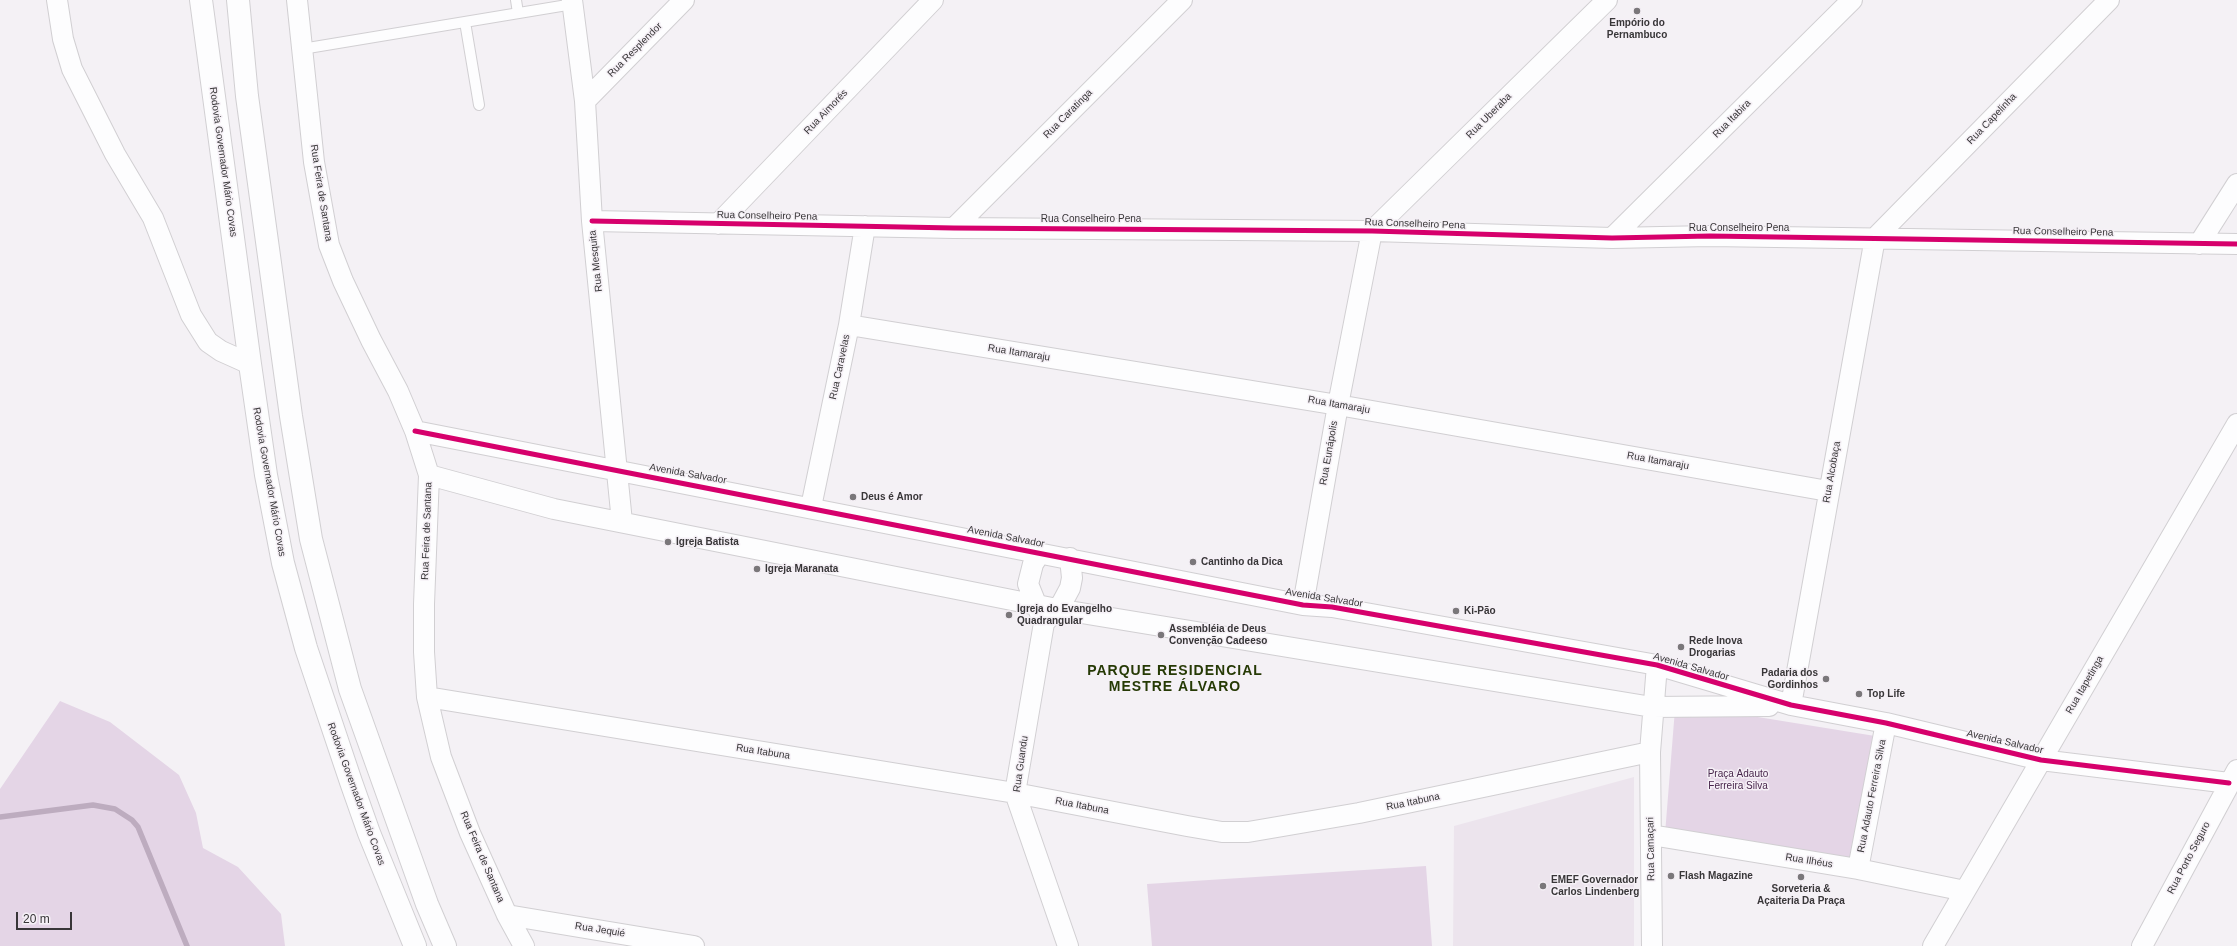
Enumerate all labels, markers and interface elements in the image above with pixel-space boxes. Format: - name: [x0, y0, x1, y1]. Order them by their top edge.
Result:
- marker: Empório do Pernambuco: [1632, 6, 1642, 16]
- place label: Empório do Pernambuco: [1607, 17, 1667, 40]
- street label: Rua Resplendor: [605, 20, 665, 80]
- street label: Rodovia Governador Mário Covas: [207, 86, 239, 238]
- street label: Rua Aimorés: [802, 87, 850, 137]
- street label: Rua Caratinga: [1041, 87, 1095, 141]
- street label: Rua Uberaba: [1464, 91, 1514, 141]
- street label: Rua Capelinha: [1965, 91, 2019, 147]
- street label: Rua Itabira: [1710, 97, 1754, 141]
- street label: Rua Feira de Santana: [307, 144, 335, 242]
- street label: Rua Conselheiro Pena: [717, 209, 817, 223]
- street label: Rua Conselheiro Pena: [1041, 213, 1141, 225]
- street label: Rua Conselheiro Pena: [1365, 216, 1465, 232]
- street label: Rua Conselheiro Pena: [1689, 222, 1789, 234]
- street label: Rua Conselheiro Pena: [2013, 225, 2113, 239]
- street label: Rua Mesquita: [587, 230, 605, 292]
- street label: Rua Caravelas: [827, 333, 853, 401]
- street label: Rua Itamaraju: [987, 342, 1051, 364]
- street label: Rua Itamaraju: [1307, 394, 1371, 416]
- street label: Rodovia Governador Mário Covas: [250, 407, 288, 557]
- street label: Rua Eunápolis: [1317, 420, 1341, 486]
- street label: Rua Alcobaça: [1821, 440, 1843, 504]
- street label: Rua Itamaraju: [1626, 450, 1690, 472]
- street label: Avenida Salvador: [648, 461, 728, 487]
- street label: Rua Feira de Santana: [419, 482, 435, 580]
- place label: Deus é Amor: [861, 491, 923, 503]
- marker: Deus é Amor: [848, 492, 858, 502]
- street label: Avenida Salvador: [966, 524, 1046, 550]
- place label: Igreja Batista: [676, 536, 739, 548]
- marker: Igreja Batista: [663, 537, 673, 547]
- place label: Cantinho da Dica: [1201, 556, 1283, 568]
- marker: Cantinho da Dica: [1188, 557, 1198, 567]
- place label: Igreja Maranata: [765, 563, 838, 575]
- marker: Igreja Maranata: [752, 564, 762, 574]
- street label: Avenida Salvador: [1284, 586, 1364, 610]
- place label: Igreja do Evangelho Quadrangular: [1017, 603, 1112, 626]
- place label: Ki-Pão: [1464, 605, 1496, 617]
- marker: Ki-Pão: [1451, 606, 1461, 616]
- marker: Igreja do Evangelho Quadrangular: [1004, 610, 1014, 620]
- place label: Assembléia de Deus Convenção Cadeeso: [1169, 623, 1267, 646]
- marker: Assembléia de Deus Convenção Cadeeso: [1156, 630, 1166, 640]
- place label: Rede Inova Drogarias: [1689, 635, 1742, 658]
- marker: Rede Inova Drogarias: [1676, 642, 1686, 652]
- street label: Avenida Salvador: [1652, 650, 1730, 684]
- street label: Rua Itapetinga: [2064, 654, 2106, 716]
- district label: PARQUE RESIDENCIAL MESTRE ÁLVARO: [1087, 663, 1263, 696]
- place label: Padaria dos Gordinhos: [1761, 667, 1818, 690]
- marker: Padaria dos Gordinhos: [1821, 674, 1831, 684]
- place label: Top Life: [1867, 688, 1905, 700]
- marker: Top Life: [1854, 689, 1864, 699]
- street label: Rodovia Governador Mário Covas: [325, 721, 387, 867]
- street label: Avenida Salvador: [1966, 727, 2044, 757]
- street label: Rua Guandu: [1011, 735, 1031, 793]
- street label: Rua Adauto Ferreira Silva: [1855, 738, 1889, 854]
- street label: Rua Itabuna: [735, 742, 791, 762]
- park label: Praça Adauto Ferreira Silva: [1708, 768, 1768, 792]
- street label: Rua Itabuna: [1385, 790, 1441, 814]
- street label: Rua Itabuna: [1054, 795, 1110, 817]
- street label: Rua Feira de Santana: [457, 810, 507, 904]
- street label: Rua Camaçari: [1644, 817, 1658, 881]
- street label: Rua Porto Seguro: [2165, 820, 2213, 896]
- street label: Rua Ilhéus: [1784, 851, 1834, 871]
- place label: Flash Magazine: [1679, 870, 1753, 882]
- marker: Flash Magazine: [1666, 871, 1676, 881]
- marker: Sorveteria & Açaiteria Da Praça: [1796, 872, 1806, 882]
- place label: EMEF Governador Carlos Lindenberg: [1551, 874, 1639, 898]
- marker: EMEF Governador Carlos Lindenberg: [1538, 881, 1548, 891]
- place label: Sorveteria & Açaiteria Da Praça: [1757, 883, 1845, 906]
- scale bar: [18, 904, 74, 930]
- text: 20 m: [23, 912, 50, 926]
- street label: Rua Jequié: [574, 920, 626, 940]

